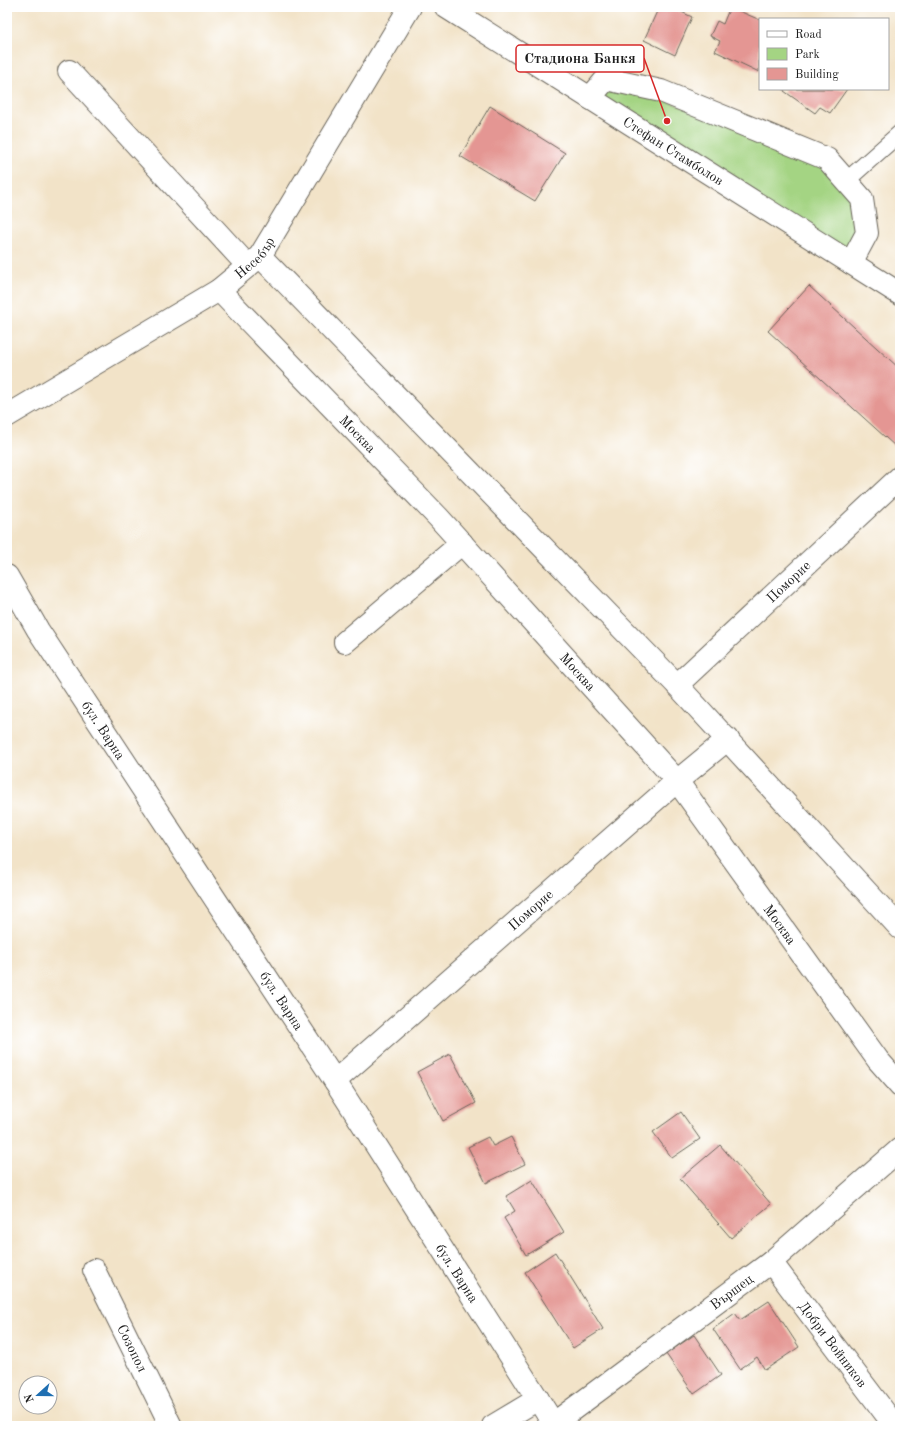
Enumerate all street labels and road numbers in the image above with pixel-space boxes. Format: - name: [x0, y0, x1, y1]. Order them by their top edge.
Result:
- street label: Стефан Стамболов: [620, 115, 726, 189]
- street label: Несебър: [233, 235, 278, 282]
- street label: Москва: [336, 413, 378, 456]
- street label: Поморие: [764, 558, 813, 606]
- street label: Москва: [557, 651, 598, 694]
- street label: бул. Варна: [79, 699, 127, 762]
- street label: Поморие: [506, 887, 556, 933]
- street label: Москва: [760, 902, 798, 947]
- street label: бул. Варна: [257, 969, 306, 1033]
- street label: бул. Варна: [433, 1242, 481, 1306]
- street label: Вършец: [708, 1272, 756, 1313]
- street label: Добри Войников: [796, 1299, 869, 1390]
- street label: Созопол: [114, 1322, 149, 1374]

